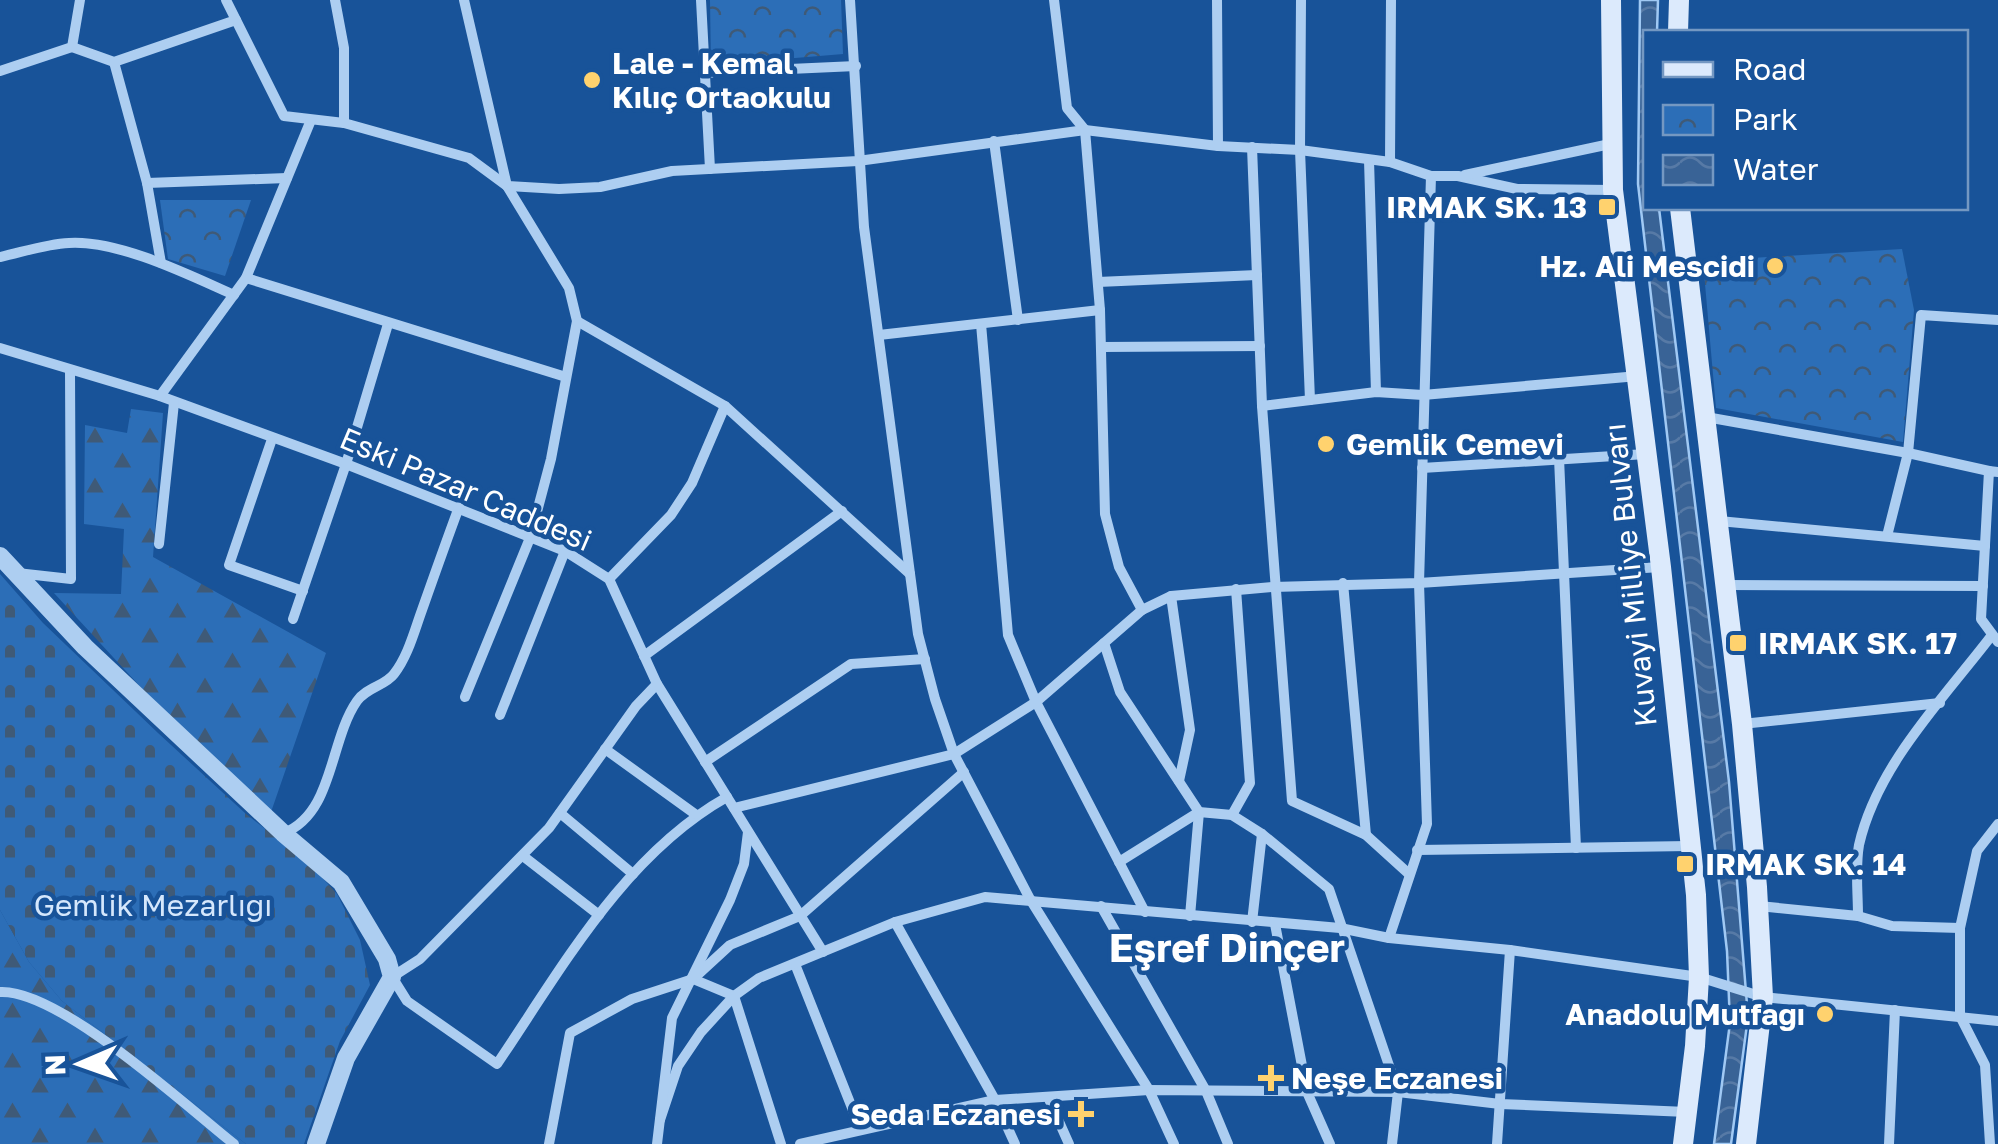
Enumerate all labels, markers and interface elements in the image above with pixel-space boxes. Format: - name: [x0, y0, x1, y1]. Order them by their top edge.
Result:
- legend: [1643, 30, 1968, 210]
- place label: Lale - Kemal Kılıç Ortaokulu: [612, 45, 831, 115]
- text: Road: [1733, 51, 1807, 87]
- marker: Lale - Kemal Kılıç Ortaokulu: [581, 69, 603, 91]
- text: Park: [1733, 101, 1798, 137]
- text: Water: [1733, 151, 1819, 187]
- place label: IRMAK SK. 13: [1386, 189, 1587, 225]
- marker: IRMAK SK. 13: [1596, 196, 1618, 218]
- place label: Hz. Ali Mescidi: [1539, 248, 1755, 284]
- marker: Hz. Ali Mescidi: [1764, 255, 1786, 277]
- street label: Eski Pazar Caddesi: [335, 420, 597, 558]
- street label: Kuvayi Milliye Bulvarı: [1596, 422, 1664, 728]
- place label: Gemlik Cemevi: [1346, 426, 1564, 462]
- marker: Gemlik Cemevi: [1315, 433, 1337, 455]
- place label: IRMAK SK. 17: [1758, 625, 1957, 661]
- marker: IRMAK SK. 17: [1727, 632, 1749, 654]
- place label: IRMAK SK. 14: [1705, 846, 1906, 882]
- marker: IRMAK SK. 14: [1674, 853, 1696, 875]
- park label: Gemlik Mezarlığı: [34, 887, 272, 923]
- district label: Eşref Dinçer: [1109, 923, 1345, 971]
- place label: Anadolu Mutfağı: [1565, 996, 1805, 1032]
- marker: Anadolu Mutfağı: [1814, 1003, 1836, 1025]
- north arrow: [30, 1014, 130, 1114]
- text: N: [38, 1054, 71, 1076]
- place label: Neşe Eczanesi: [1291, 1060, 1503, 1096]
- marker: Neşe Eczanesi: [1260, 1067, 1282, 1089]
- place label: Seda Eczanesi: [850, 1096, 1061, 1132]
- marker: Seda Eczanesi: [1070, 1103, 1092, 1125]

